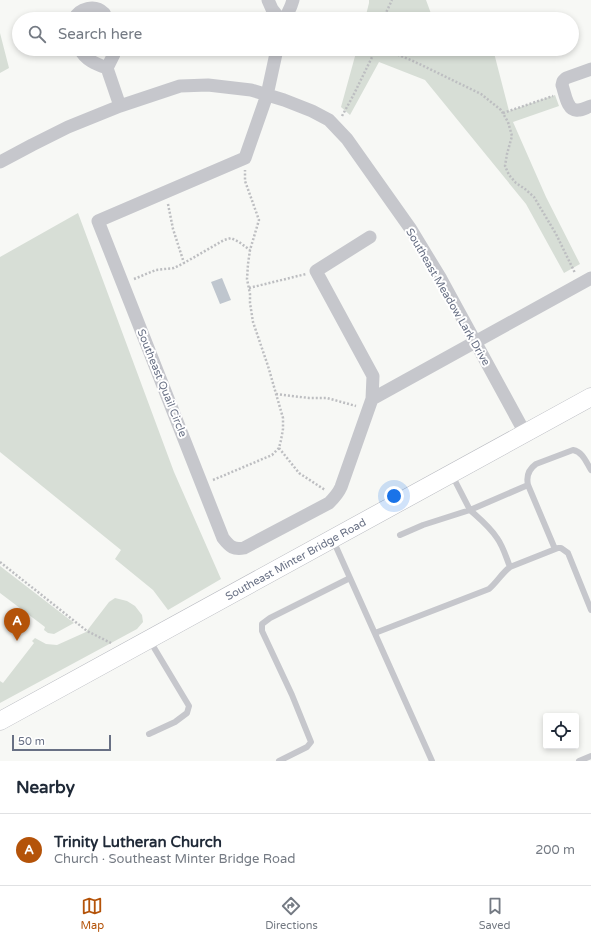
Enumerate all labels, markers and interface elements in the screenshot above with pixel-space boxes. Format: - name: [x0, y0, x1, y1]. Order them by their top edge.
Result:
- search box: [12, 12, 579, 56]
- icon: search: [26, 23, 48, 45]
- text: Search here: [58, 25, 142, 43]
- street label: Southeast Meadow Lark Drive: [403, 226, 493, 368]
- street label: Southeast Quail Circle: [134, 327, 190, 439]
- your location: [384, 486, 404, 506]
- street label: Southeast Minter Bridge Road: [223, 515, 368, 603]
- pin: A: [4, 608, 30, 641]
- map controls: [543, 713, 579, 749]
- button: locate: [543, 713, 579, 749]
- scale bar: [12, 733, 111, 752]
- text: 50 m: [18, 735, 45, 748]
- text: Nearby: [16, 777, 75, 798]
- text: Trinity Lutheran Church: [54, 833, 222, 851]
- text: A: [24, 842, 34, 858]
- text: 200 m: [535, 842, 575, 858]
- text: Church · Southeast Minter Bridge Road: [54, 851, 295, 867]
- tab: Map: [80, 895, 104, 932]
- tab: Directions: [265, 895, 318, 932]
- tab: Saved: [479, 895, 511, 932]

